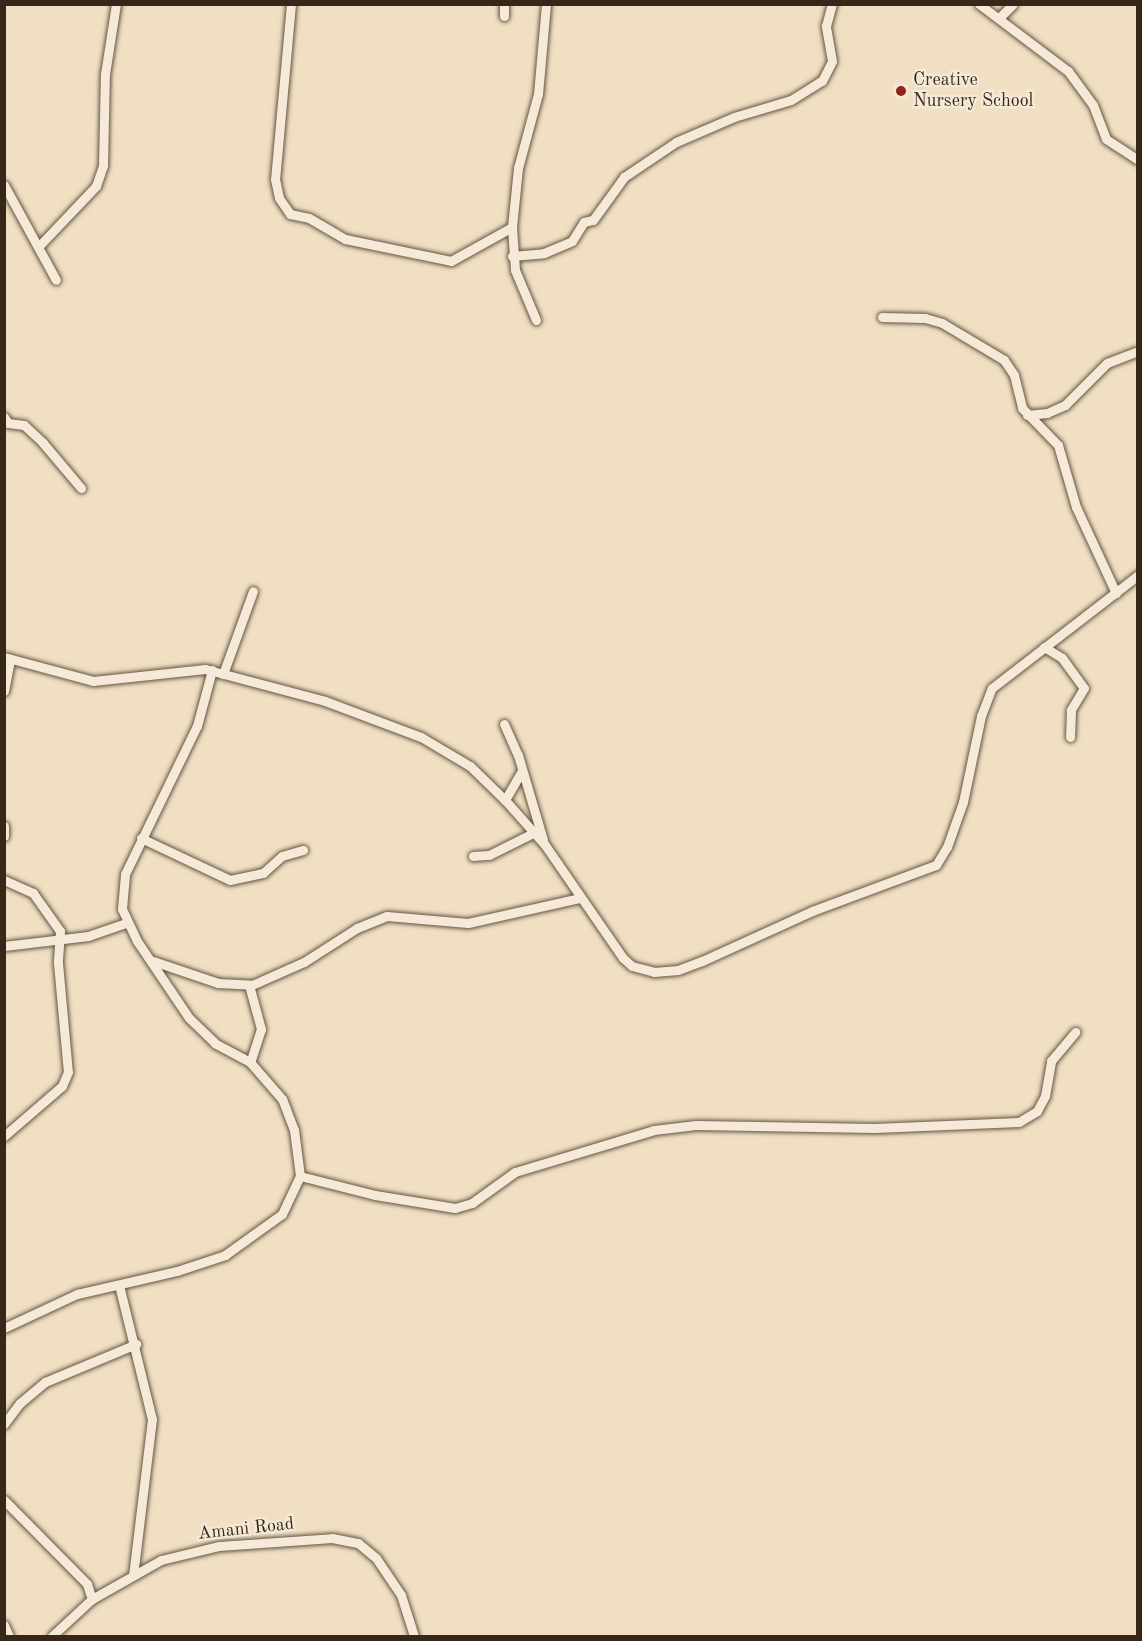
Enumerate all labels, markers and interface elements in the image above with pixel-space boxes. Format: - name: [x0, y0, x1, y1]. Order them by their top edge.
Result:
- place label: Creative Nursery School: [913, 70, 1033, 112]
- marker: Creative Nursery School: [894, 84, 908, 98]
- street label: Amani Road: [197, 1513, 295, 1545]

